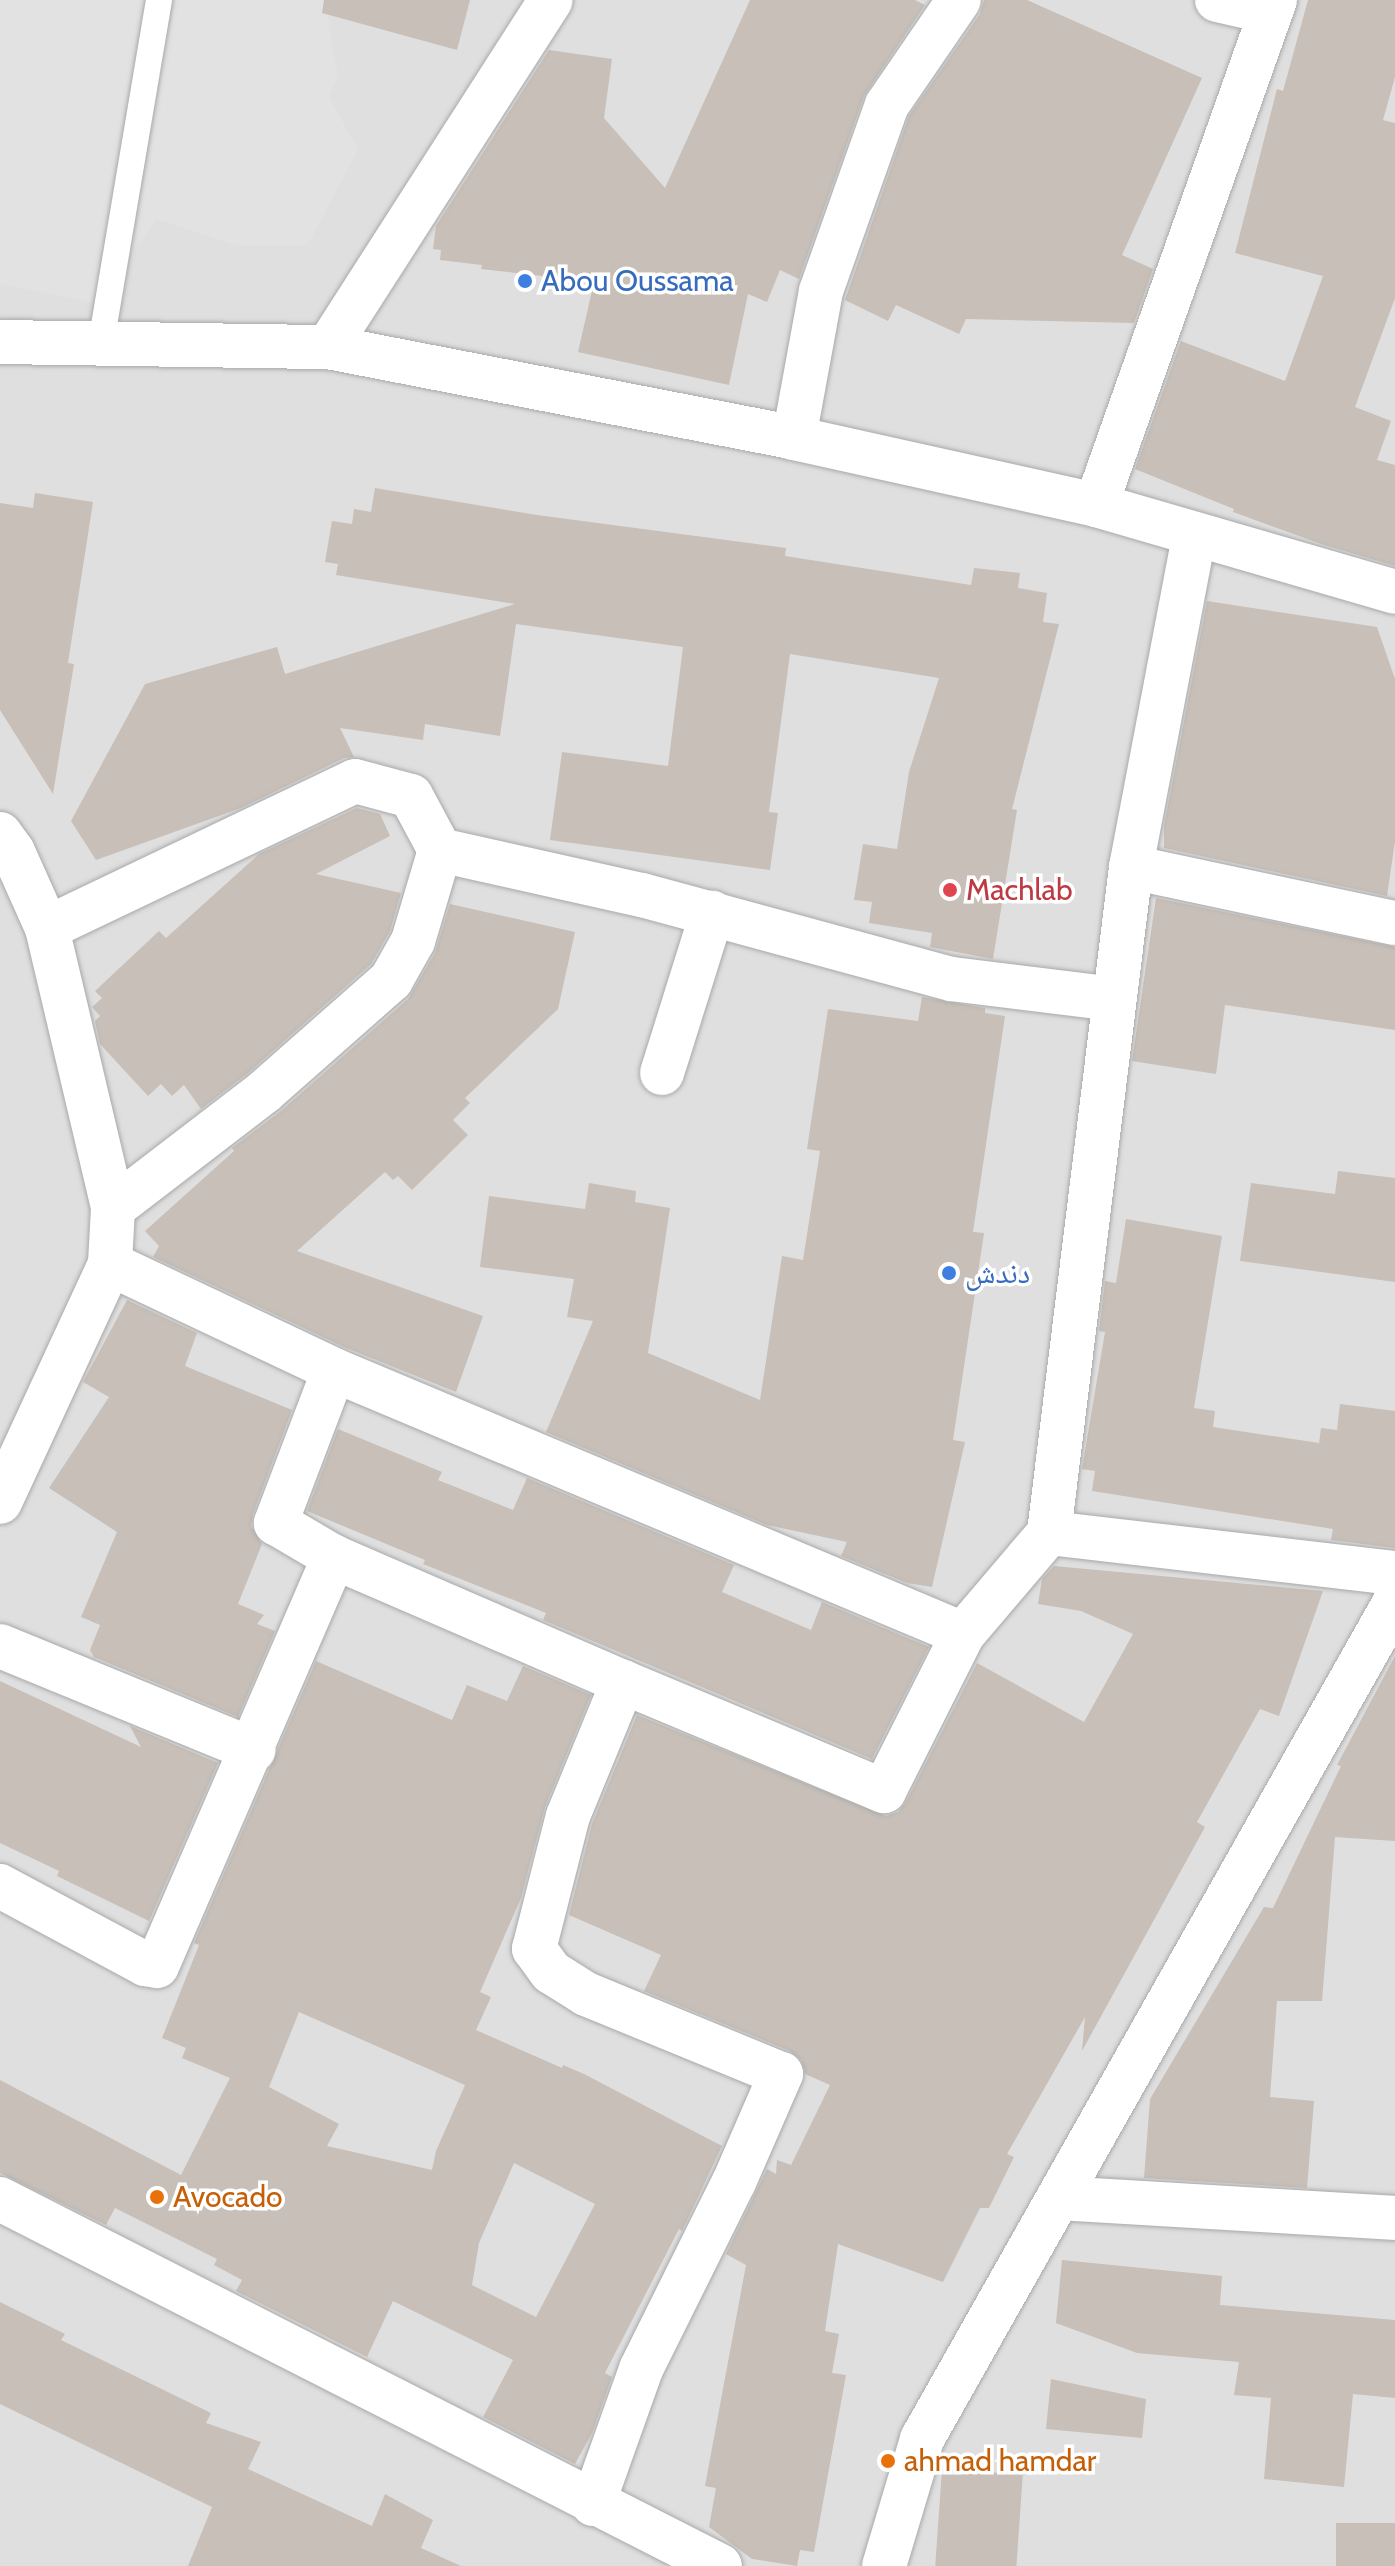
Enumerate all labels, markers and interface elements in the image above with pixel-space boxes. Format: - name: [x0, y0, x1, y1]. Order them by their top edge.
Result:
- place label: Abou Oussama: [541, 263, 734, 299]
- marker: Abou Oussama: [516, 272, 534, 290]
- place label: Machlab: [966, 872, 1073, 908]
- marker: Machlab: [941, 881, 959, 899]
- place label: دندش: [965, 1255, 1030, 1291]
- marker: دندش: [940, 1264, 958, 1282]
- place label: Avocado: [173, 2179, 283, 2215]
- marker: Avocado: [148, 2188, 166, 2206]
- place label: ahmad hamdar: [904, 2443, 1096, 2479]
- marker: ahmad hamdar: [879, 2452, 897, 2470]

